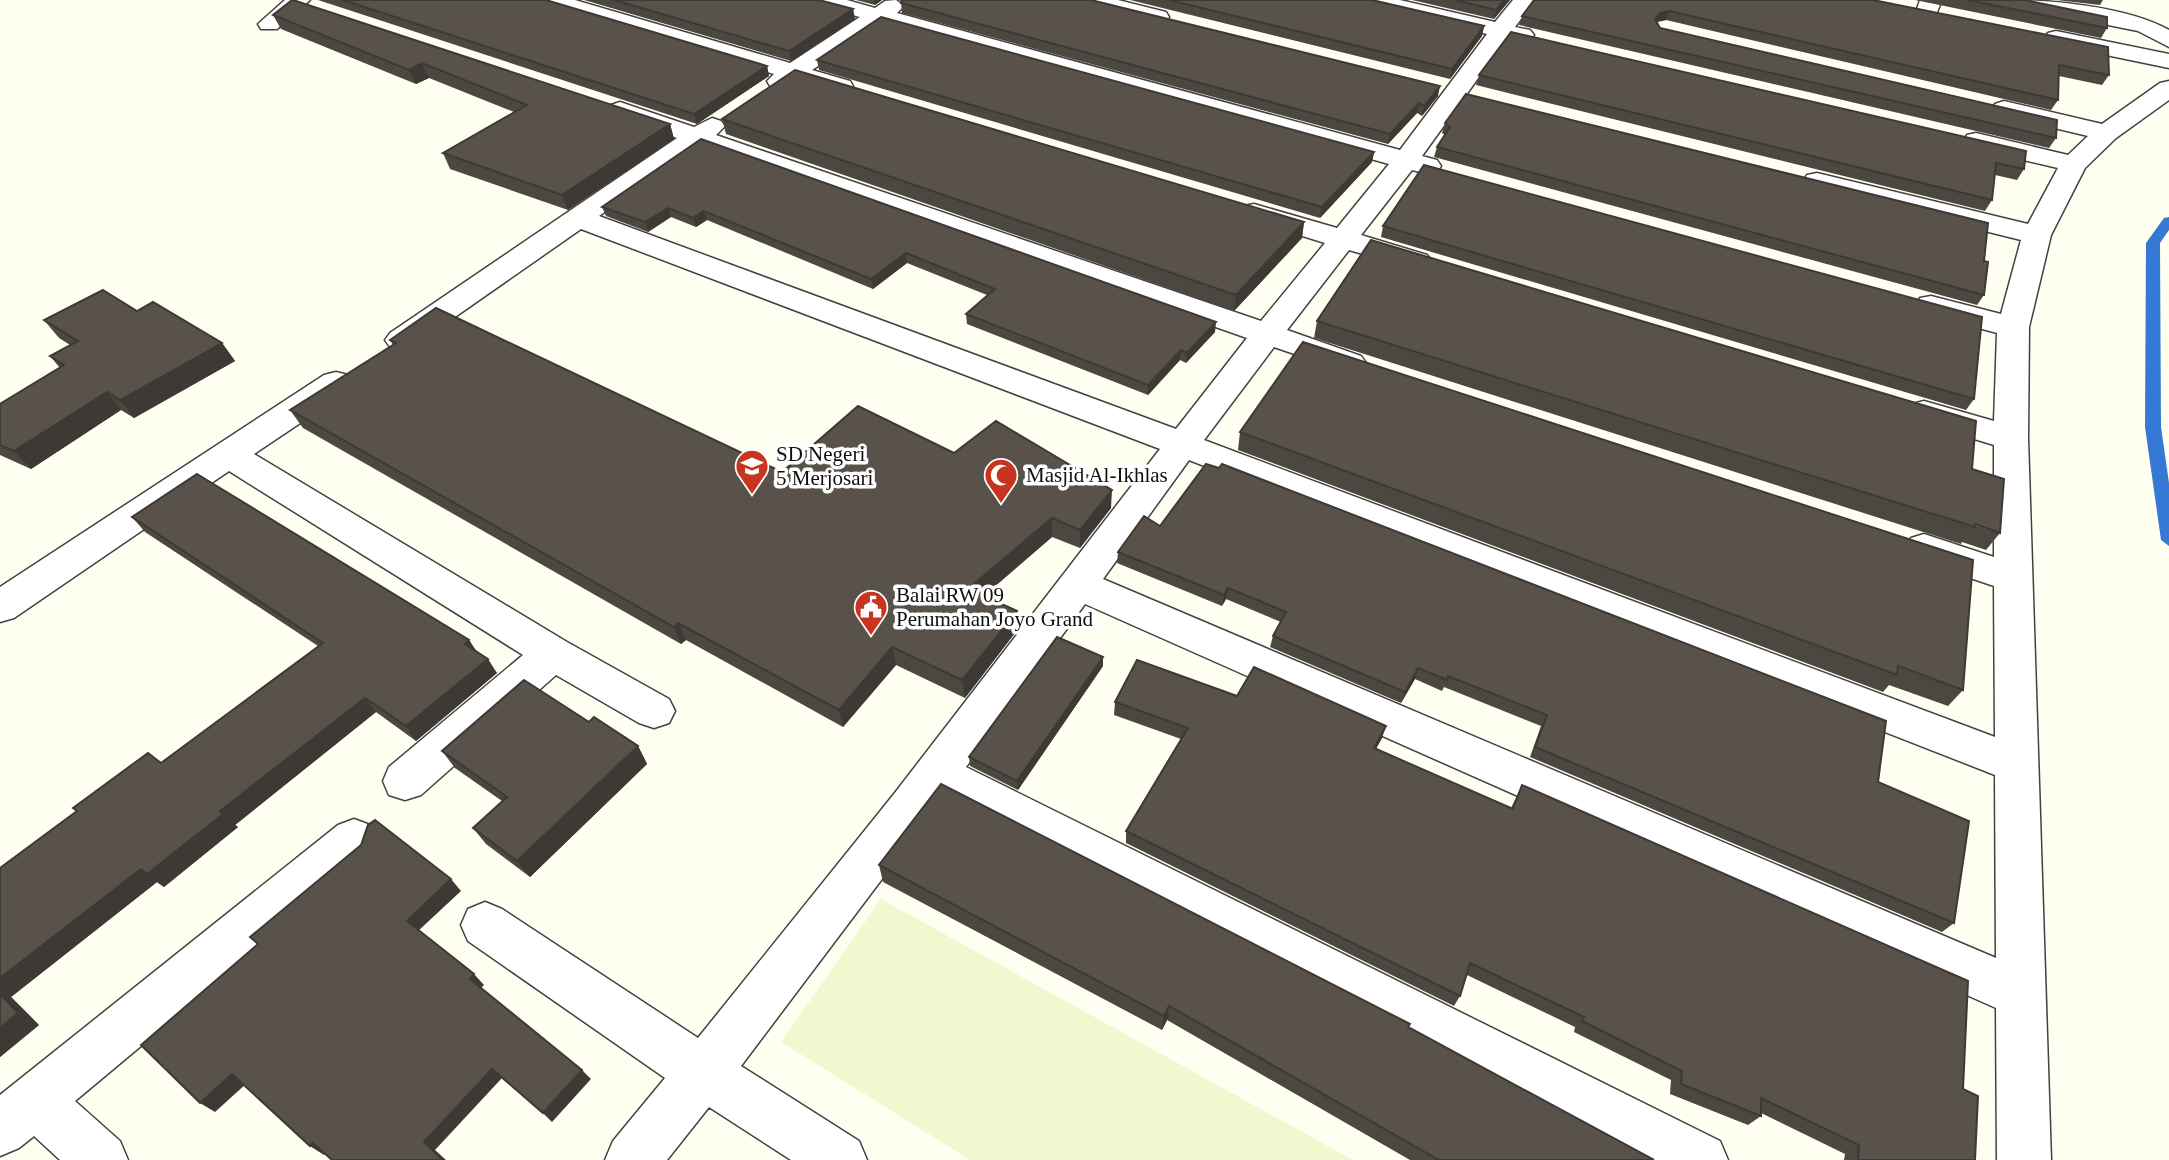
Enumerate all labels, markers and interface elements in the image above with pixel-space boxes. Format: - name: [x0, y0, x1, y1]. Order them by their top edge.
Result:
- place label: SD Negeri 5 Merjosari: [776, 442, 874, 490]
- school or university icon: SD Negeri 5 Merjosari: [733, 447, 771, 496]
- mosque icon: Masjid Al-Ikhlas: [982, 456, 1020, 505]
- place label: Masjid Al-Ikhlas: [1026, 463, 1168, 487]
- place label: Balai RW 09 Perumahan Joyo Grand: [896, 583, 1094, 631]
- public building icon: Balai RW 09 Perumahan Joyo Grand: [852, 588, 890, 637]

